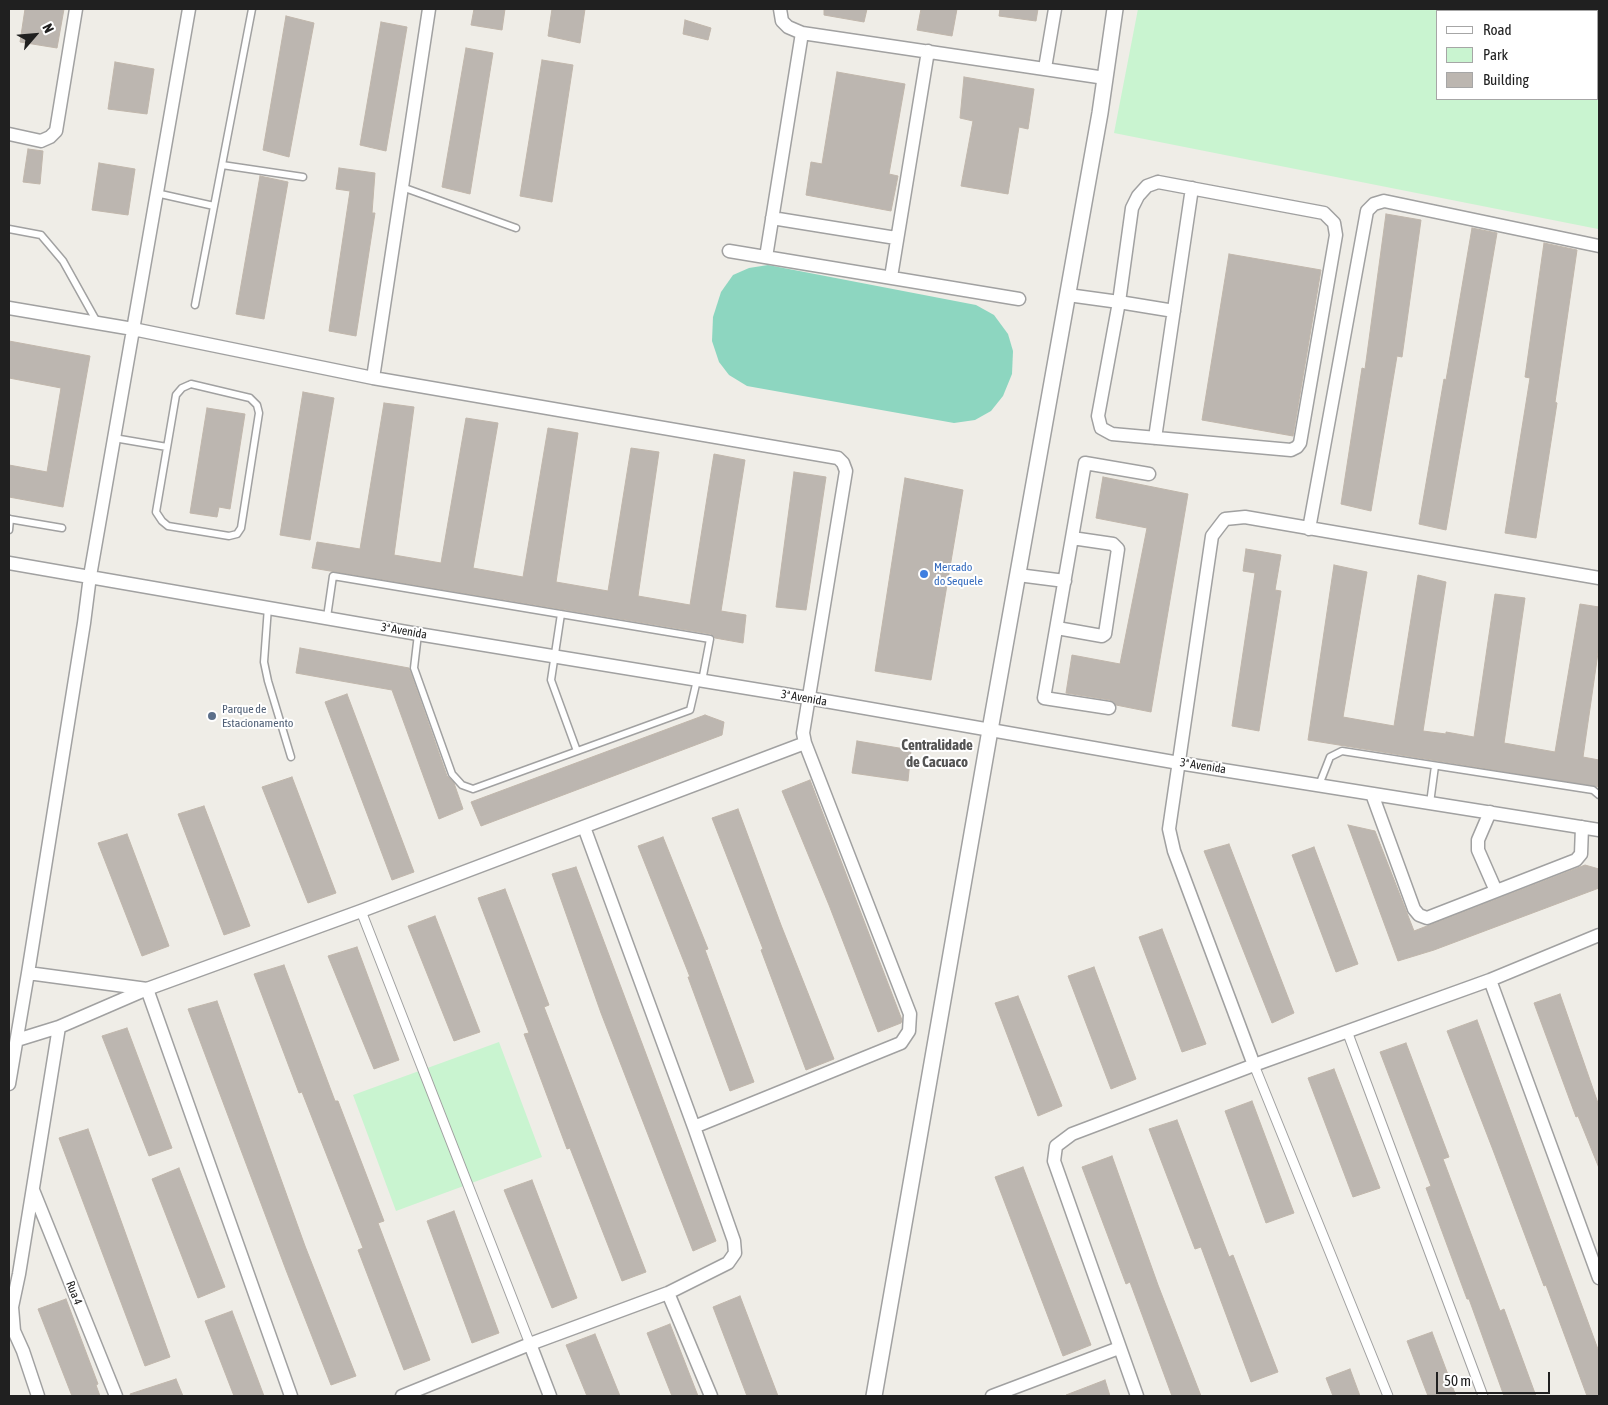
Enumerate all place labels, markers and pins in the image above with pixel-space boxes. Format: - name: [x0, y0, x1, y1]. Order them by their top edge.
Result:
- place label: Mercado do Sequele: [934, 560, 983, 588]
- marker: Mercado do Sequele: [918, 568, 930, 580]
- place label: Parque de Estacionamento: [222, 702, 294, 730]
- marker: Parque de Estacionamento: [206, 710, 218, 722]

